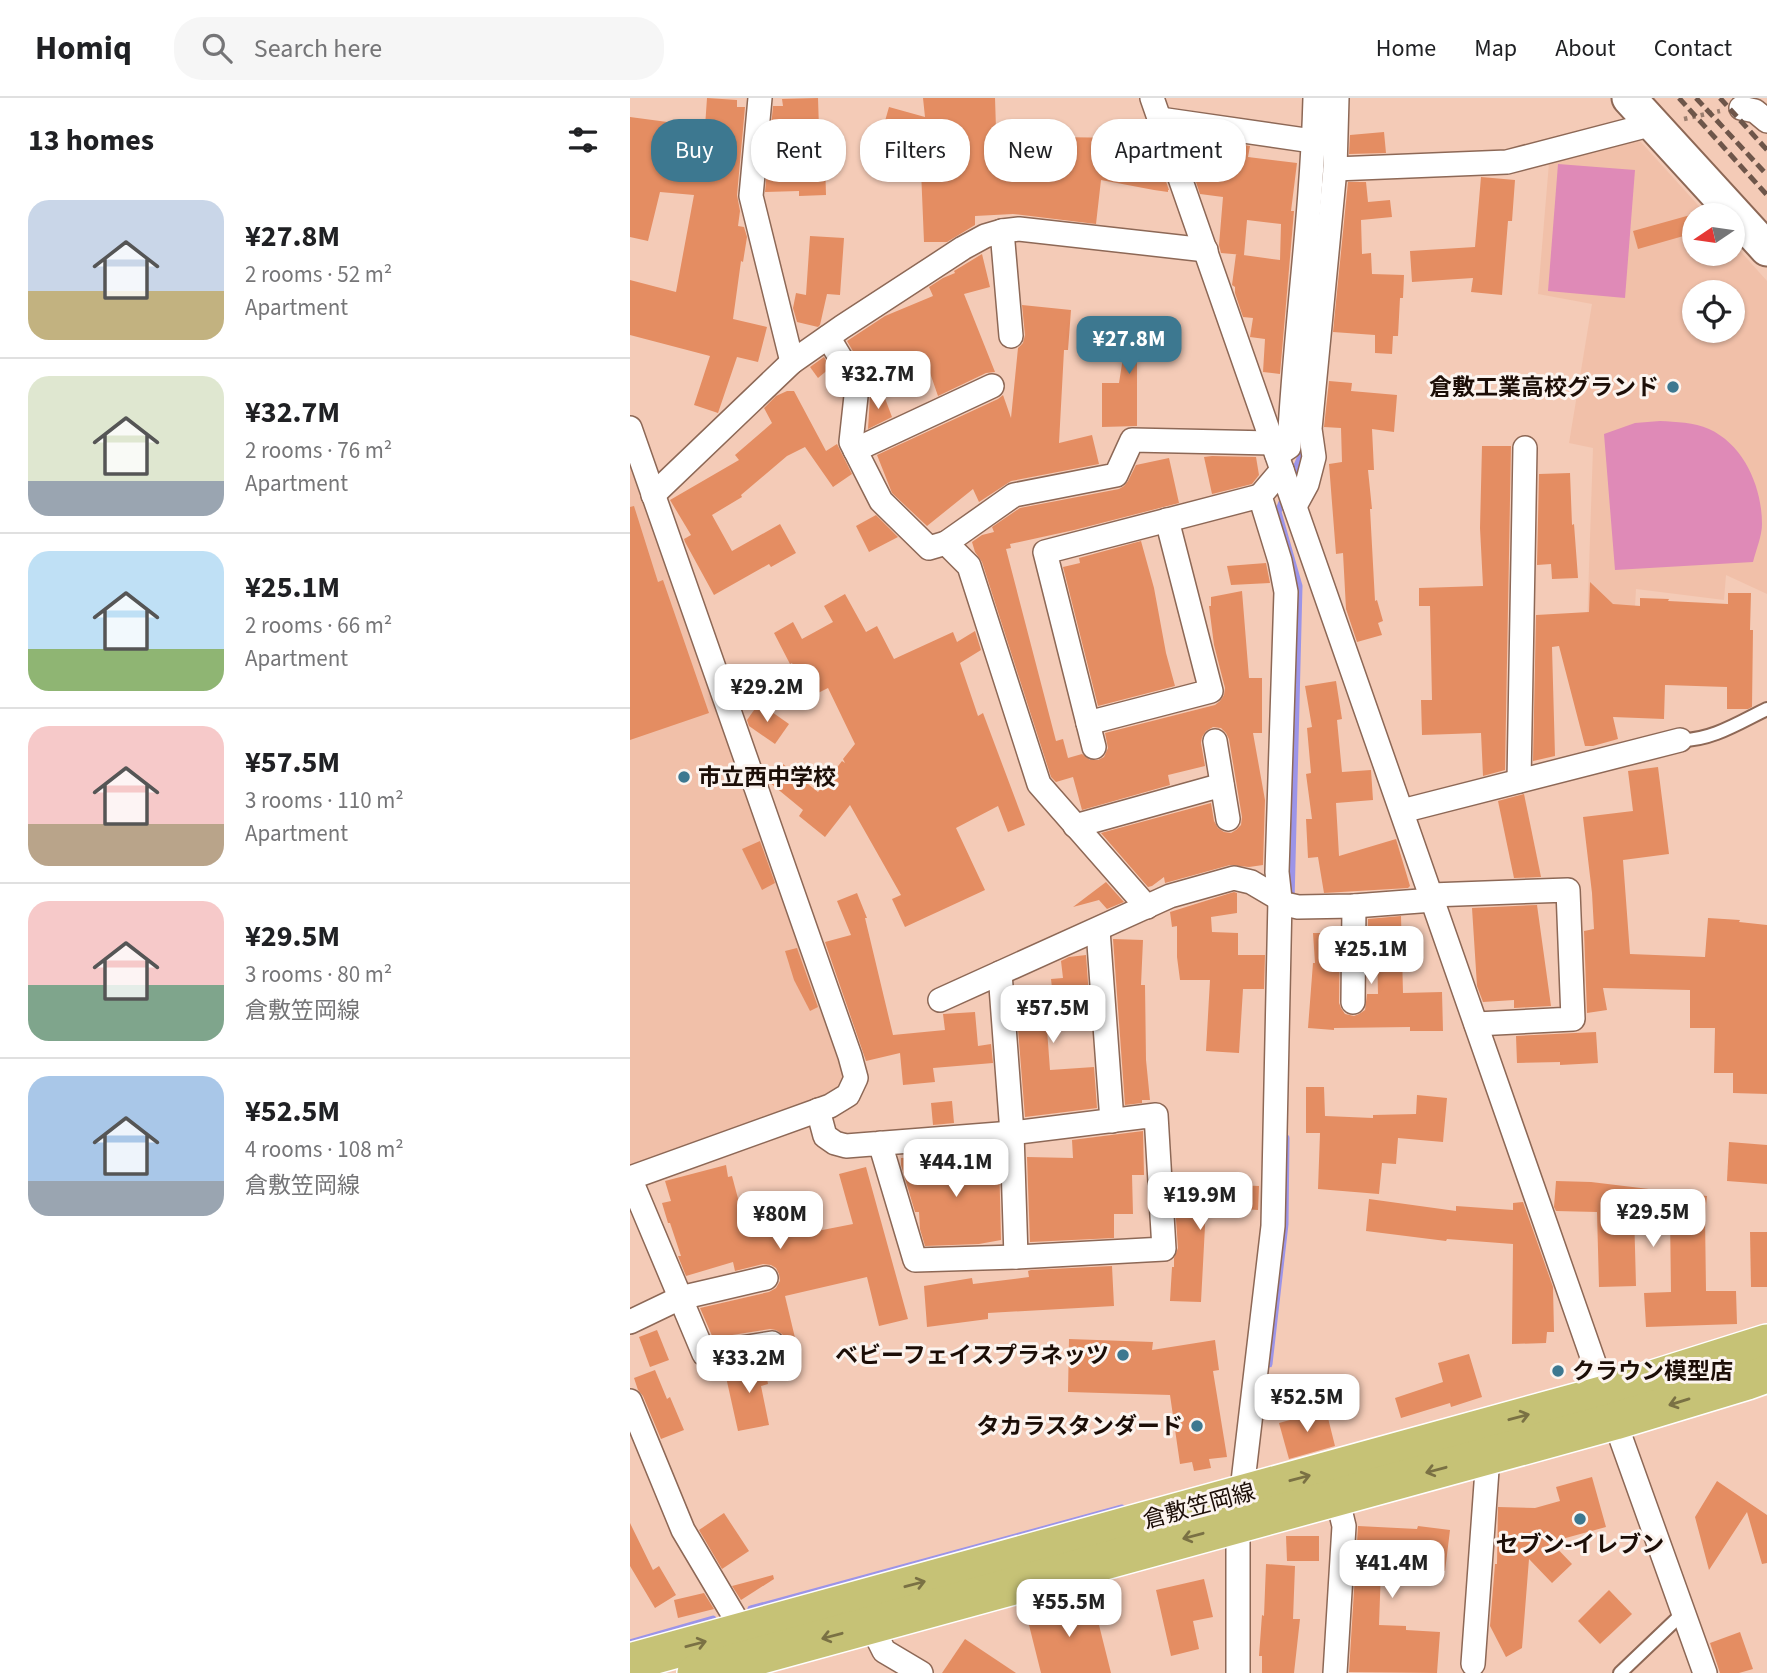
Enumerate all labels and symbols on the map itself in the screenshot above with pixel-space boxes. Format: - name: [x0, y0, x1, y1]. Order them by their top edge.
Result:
- north arrow: [1682, 203, 1745, 266]
- pin: ¥27.8M: [1072, 316, 1186, 376]
- pin: ¥32.7M: [821, 352, 935, 411]
- place label: 倉敷工業高校グランド: [1429, 371, 1659, 404]
- marker: 倉敷工業高校グランド: [1665, 379, 1681, 395]
- pin: ¥29.2M: [710, 664, 824, 724]
- place label: 市立西中学校: [698, 761, 836, 794]
- marker: 市立西中学校: [676, 769, 692, 785]
- pin: ¥25.1M: [1314, 926, 1428, 986]
- pin: ¥57.5M: [996, 986, 1110, 1045]
- pin: ¥44.1M: [899, 1140, 1013, 1199]
- pin: ¥19.9M: [1143, 1172, 1257, 1232]
- pin: ¥29.5M: [1596, 1190, 1710, 1249]
- pin: ¥80M: [739, 1192, 821, 1251]
- pin: ¥33.2M: [692, 1336, 806, 1395]
- place label: ベビーフェイスプラネッツ: [835, 1339, 1109, 1372]
- marker: ベビーフェイスプラネッツ: [1115, 1347, 1131, 1363]
- place label: クラウン模型店: [1572, 1355, 1733, 1388]
- marker: クラウン模型店: [1550, 1363, 1566, 1379]
- pin: ¥52.5M: [1250, 1374, 1364, 1434]
- one-way arrow: [1668, 1397, 1690, 1409]
- place label: タカラスタンダード: [976, 1410, 1183, 1443]
- one-way arrow: [1508, 1410, 1530, 1423]
- marker: タカラスタンダード: [1189, 1418, 1205, 1434]
- one-way arrow: [1425, 1464, 1448, 1477]
- one-way arrow: [1288, 1471, 1311, 1484]
- street label: 倉敷笠岡線: [1139, 1475, 1259, 1537]
- marker: セブン-イレブン: [1572, 1511, 1588, 1527]
- place label: セブン-イレブン: [1496, 1528, 1664, 1561]
- one-way arrow: [1182, 1531, 1204, 1544]
- pin: ¥41.4M: [1335, 1540, 1449, 1600]
- one-way arrow: [904, 1576, 926, 1589]
- pin: ¥55.5M: [1012, 1580, 1126, 1639]
- one-way arrow: [821, 1630, 843, 1643]
- one-way arrow: [685, 1636, 707, 1649]

